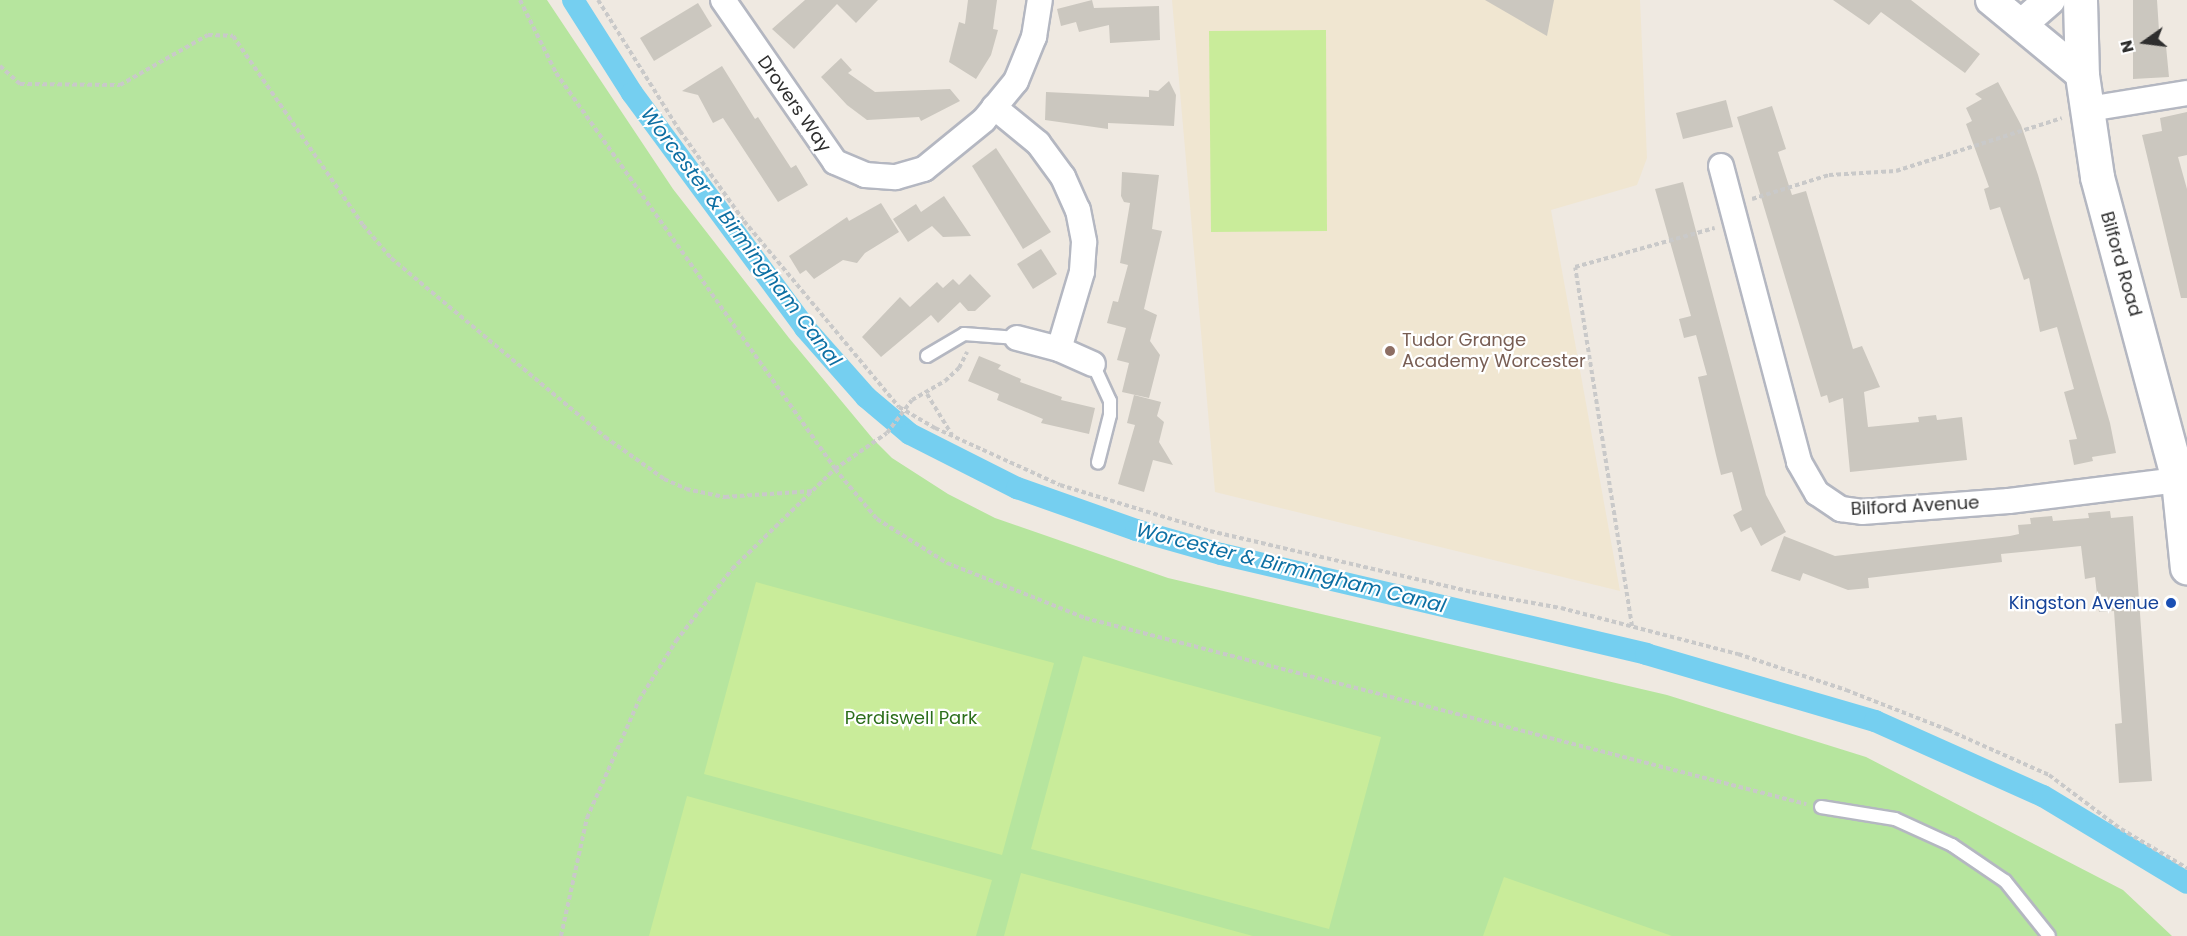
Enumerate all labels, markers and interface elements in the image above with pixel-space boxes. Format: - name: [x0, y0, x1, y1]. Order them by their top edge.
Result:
- north arrow: [2115, 12, 2175, 72]
- text: N: [2114, 38, 2140, 55]
- street label: Drovers Way: [753, 52, 835, 156]
- water label: Worcester & Birmingham Canal: [636, 103, 846, 371]
- street label: Bilford Road: [2096, 209, 2146, 319]
- place label: Tudor Grange Academy Worcester: [1402, 330, 1586, 372]
- marker: Tudor Grange Academy Worcester: [1383, 344, 1397, 358]
- street label: Bilford Avenue: [1850, 492, 1980, 520]
- water label: Worcester & Birmingham Canal: [1134, 518, 1448, 618]
- place label: Kingston Avenue: [2009, 592, 2159, 614]
- marker: Kingston Avenue: [2164, 596, 2178, 610]
- park label: Perdiswell Park: [845, 707, 977, 729]

